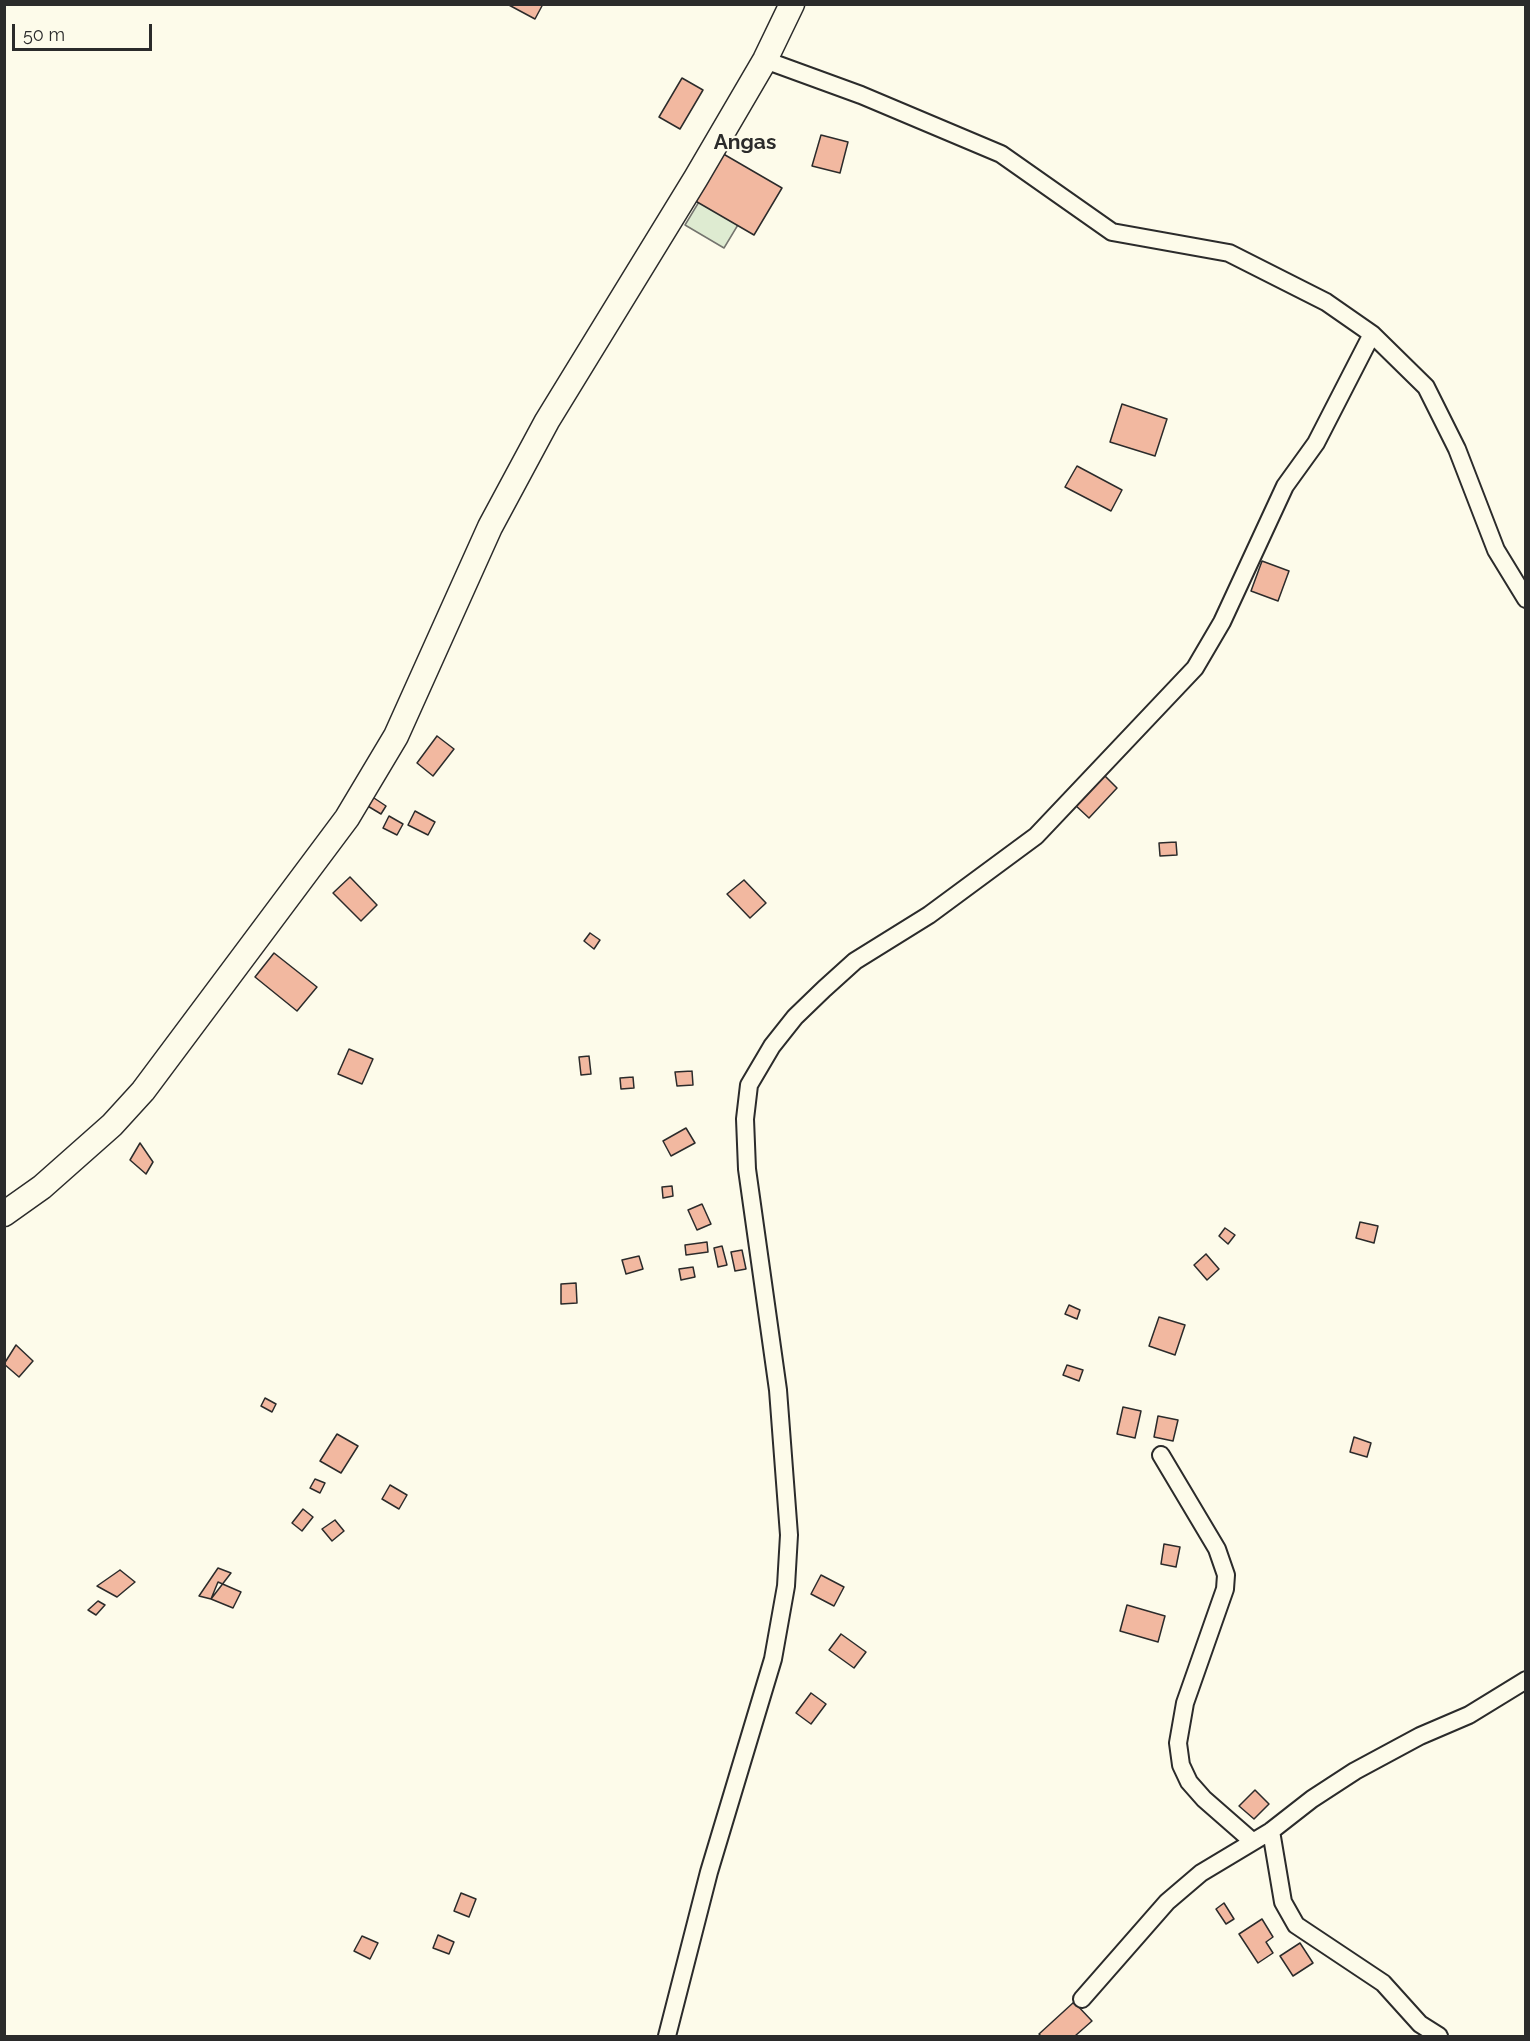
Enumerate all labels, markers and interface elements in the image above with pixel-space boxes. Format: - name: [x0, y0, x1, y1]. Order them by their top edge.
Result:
- scale bar: [15, 12, 154, 50]
- text: 50 m: [23, 24, 65, 45]
- district label: Angas: [714, 130, 776, 156]

